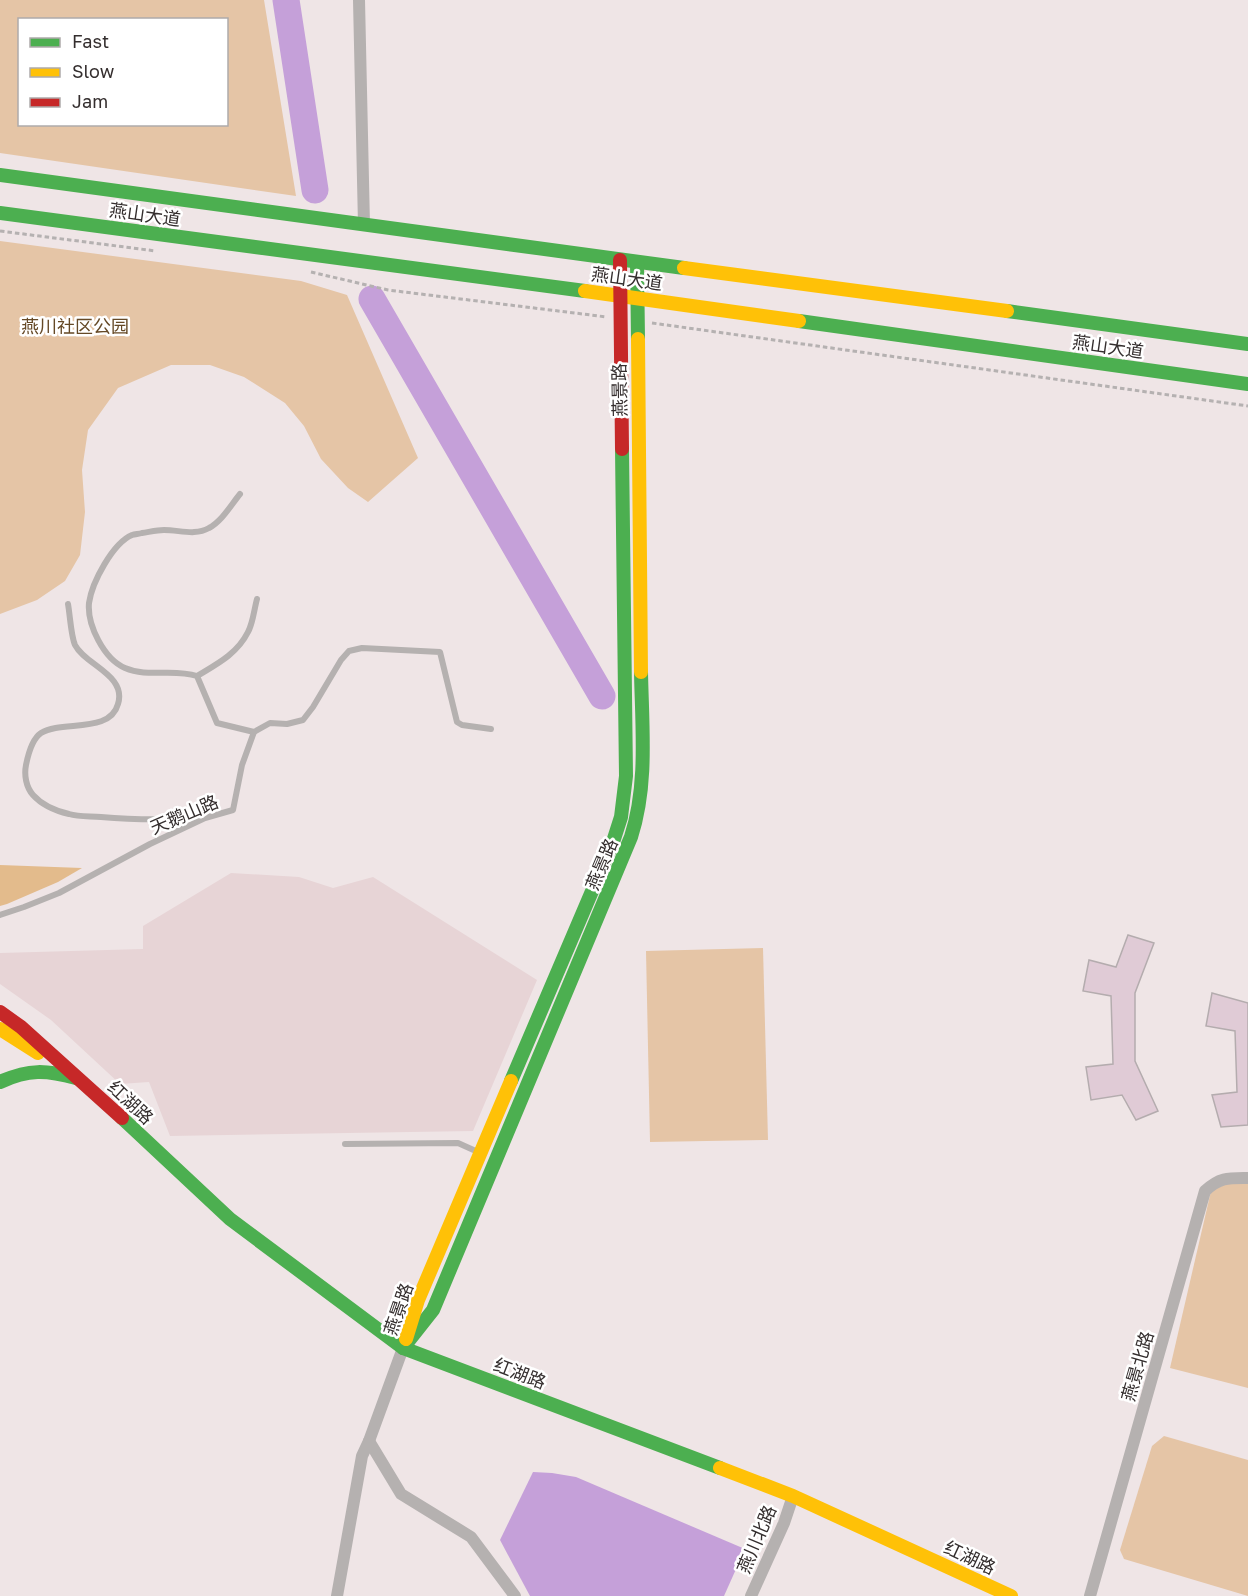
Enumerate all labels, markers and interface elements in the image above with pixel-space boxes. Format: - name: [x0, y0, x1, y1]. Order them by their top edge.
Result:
- legend: [18, 18, 228, 126]
- text: Fast: [72, 30, 109, 52]
- text: Slow: [72, 60, 115, 82]
- text: Jam: [72, 90, 108, 112]
- street label: 燕山大道: [108, 198, 182, 230]
- street label: 燕山大道: [590, 262, 664, 294]
- park label: 燕川社区公园: [21, 315, 129, 337]
- street label: 燕山大道: [1071, 330, 1145, 362]
- street label: 燕景路: [608, 363, 630, 417]
- street label: 天鹅山路: [147, 790, 221, 838]
- street label: 燕景路: [580, 835, 622, 893]
- street label: 红湖路: [104, 1076, 158, 1128]
- street label: 燕景路: [379, 1280, 417, 1338]
- street label: 燕景北路: [1117, 1328, 1157, 1404]
- street label: 红湖路: [491, 1353, 549, 1393]
- street label: 燕川北路: [732, 1502, 780, 1576]
- street label: 红湖路: [941, 1536, 999, 1578]

